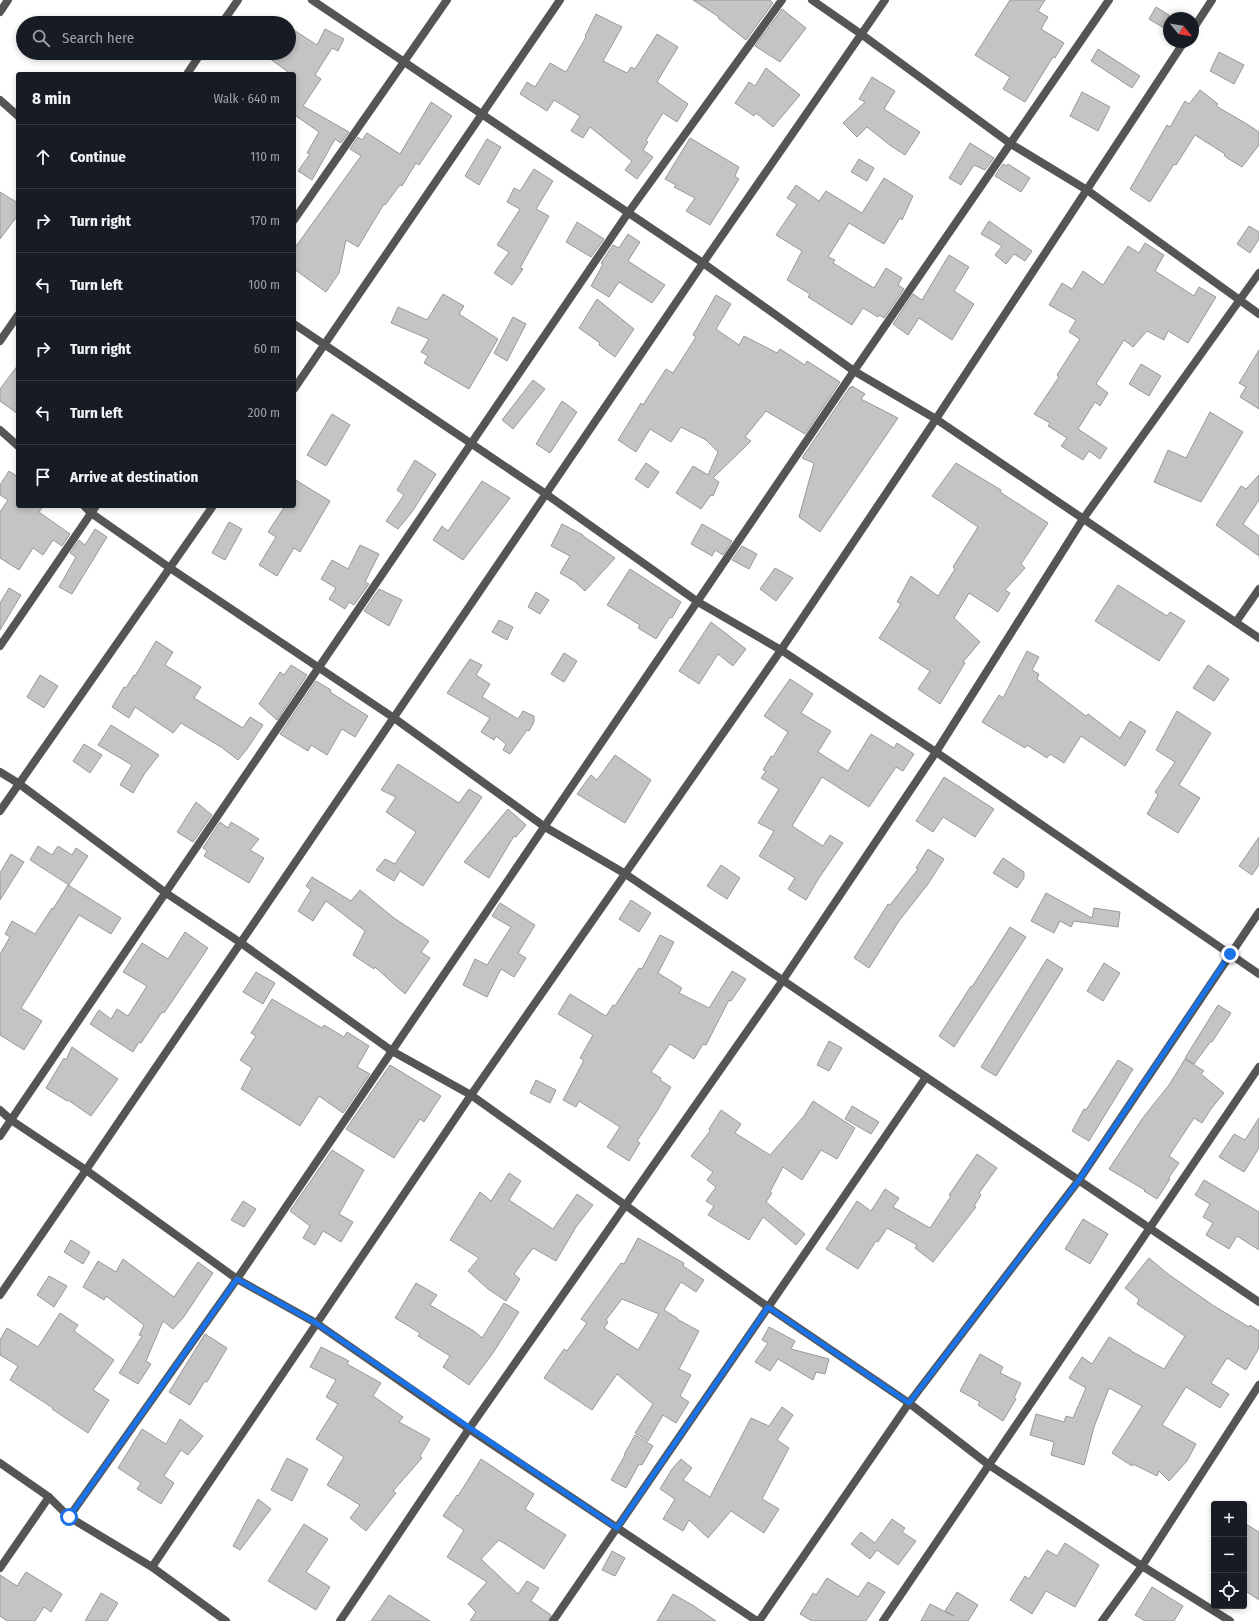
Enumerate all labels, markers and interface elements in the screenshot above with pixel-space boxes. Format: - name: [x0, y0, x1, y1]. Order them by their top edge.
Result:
- north arrow: [1163, 12, 1199, 48]
- search box: [16, 16, 296, 60]
- icon: search: [30, 27, 52, 49]
- text: Search here: [62, 29, 134, 47]
- text: 8 min: [32, 88, 71, 109]
- text: Walk · 640 m: [213, 91, 280, 106]
- icon: ahead: [32, 146, 54, 168]
- text: Continue: [70, 148, 126, 166]
- text: 110 m: [250, 149, 280, 164]
- icon: right: [32, 210, 54, 232]
- text: Turn right: [70, 212, 131, 230]
- text: 170 m: [250, 213, 280, 228]
- icon: left: [32, 274, 54, 296]
- text: Turn left: [70, 276, 123, 294]
- text: 100 m: [248, 277, 280, 292]
- icon: right: [32, 338, 54, 360]
- text: Turn right: [70, 340, 131, 358]
- text: 60 m: [254, 341, 280, 356]
- icon: left: [32, 402, 54, 424]
- text: Turn left: [70, 404, 123, 422]
- text: 200 m: [248, 405, 280, 420]
- icon: arrive: [32, 466, 54, 488]
- text: Arrive at destination: [70, 468, 198, 486]
- route end: [1221, 945, 1239, 963]
- map controls: [1211, 1501, 1247, 1609]
- button: +: [1211, 1501, 1247, 1537]
- route start: [60, 1508, 78, 1526]
- button: −: [1211, 1537, 1247, 1573]
- button: locate: [1211, 1573, 1247, 1609]

